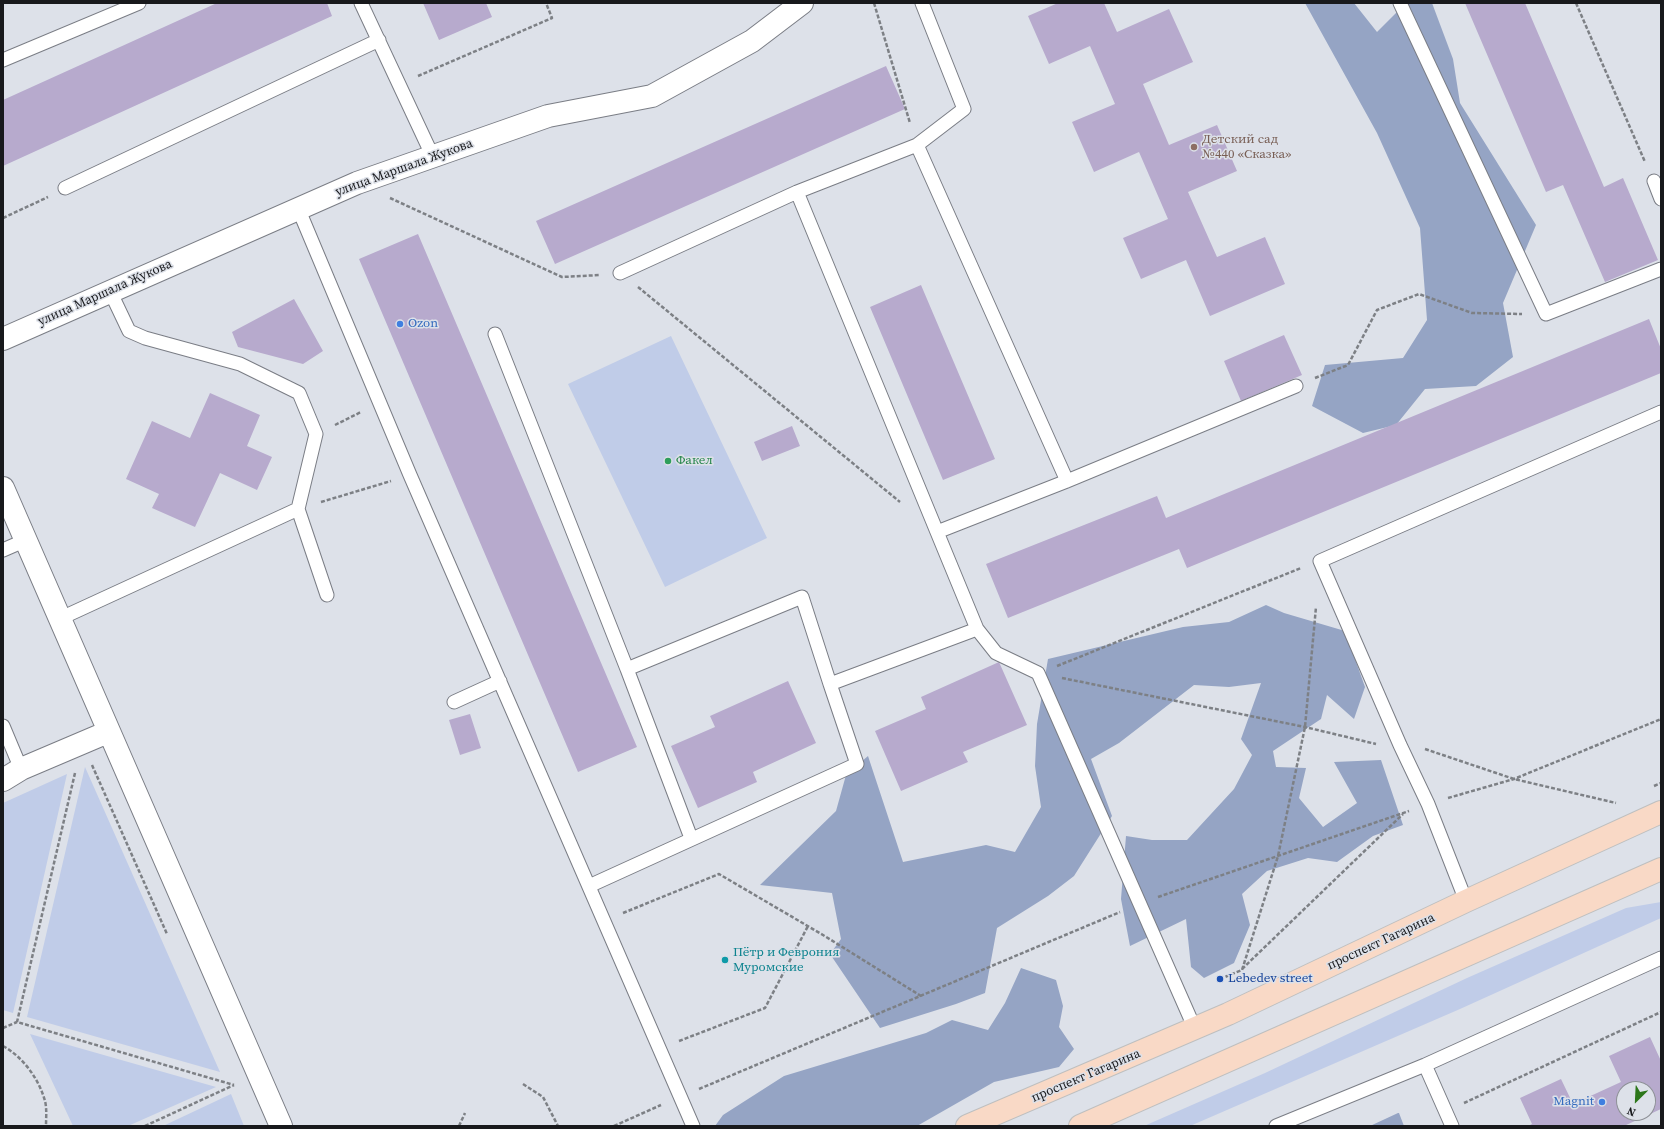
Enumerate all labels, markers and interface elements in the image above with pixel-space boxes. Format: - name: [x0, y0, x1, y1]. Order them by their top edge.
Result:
- place label: Детский сад №440 «Сказка»: [1202, 132, 1291, 163]
- street label: улица Маршала Жукова: [333, 136, 475, 200]
- marker: Детский сад №440 «Сказка»: [1189, 142, 1199, 152]
- street label: улица Маршала Жукова: [35, 256, 175, 330]
- place label: Ozon: [408, 316, 438, 332]
- marker: Ozon: [395, 319, 405, 329]
- place label: Факел: [676, 453, 713, 469]
- marker: Факел: [663, 456, 673, 466]
- street label: проспект Гагарина: [1325, 910, 1437, 974]
- place label: Пётр и Феврония Муромские: [733, 945, 839, 976]
- marker: Пётр и Феврония Муромские: [720, 955, 730, 965]
- place label: Lebedev street: [1228, 971, 1313, 987]
- marker: Lebedev street: [1215, 974, 1225, 984]
- street label: проспект Гагарина: [1029, 1046, 1143, 1106]
- north arrow: [1616, 1081, 1656, 1121]
- place label: Magnit: [1553, 1094, 1594, 1110]
- marker: Magnit: [1597, 1097, 1607, 1107]
- text: N: [1625, 1103, 1638, 1120]

